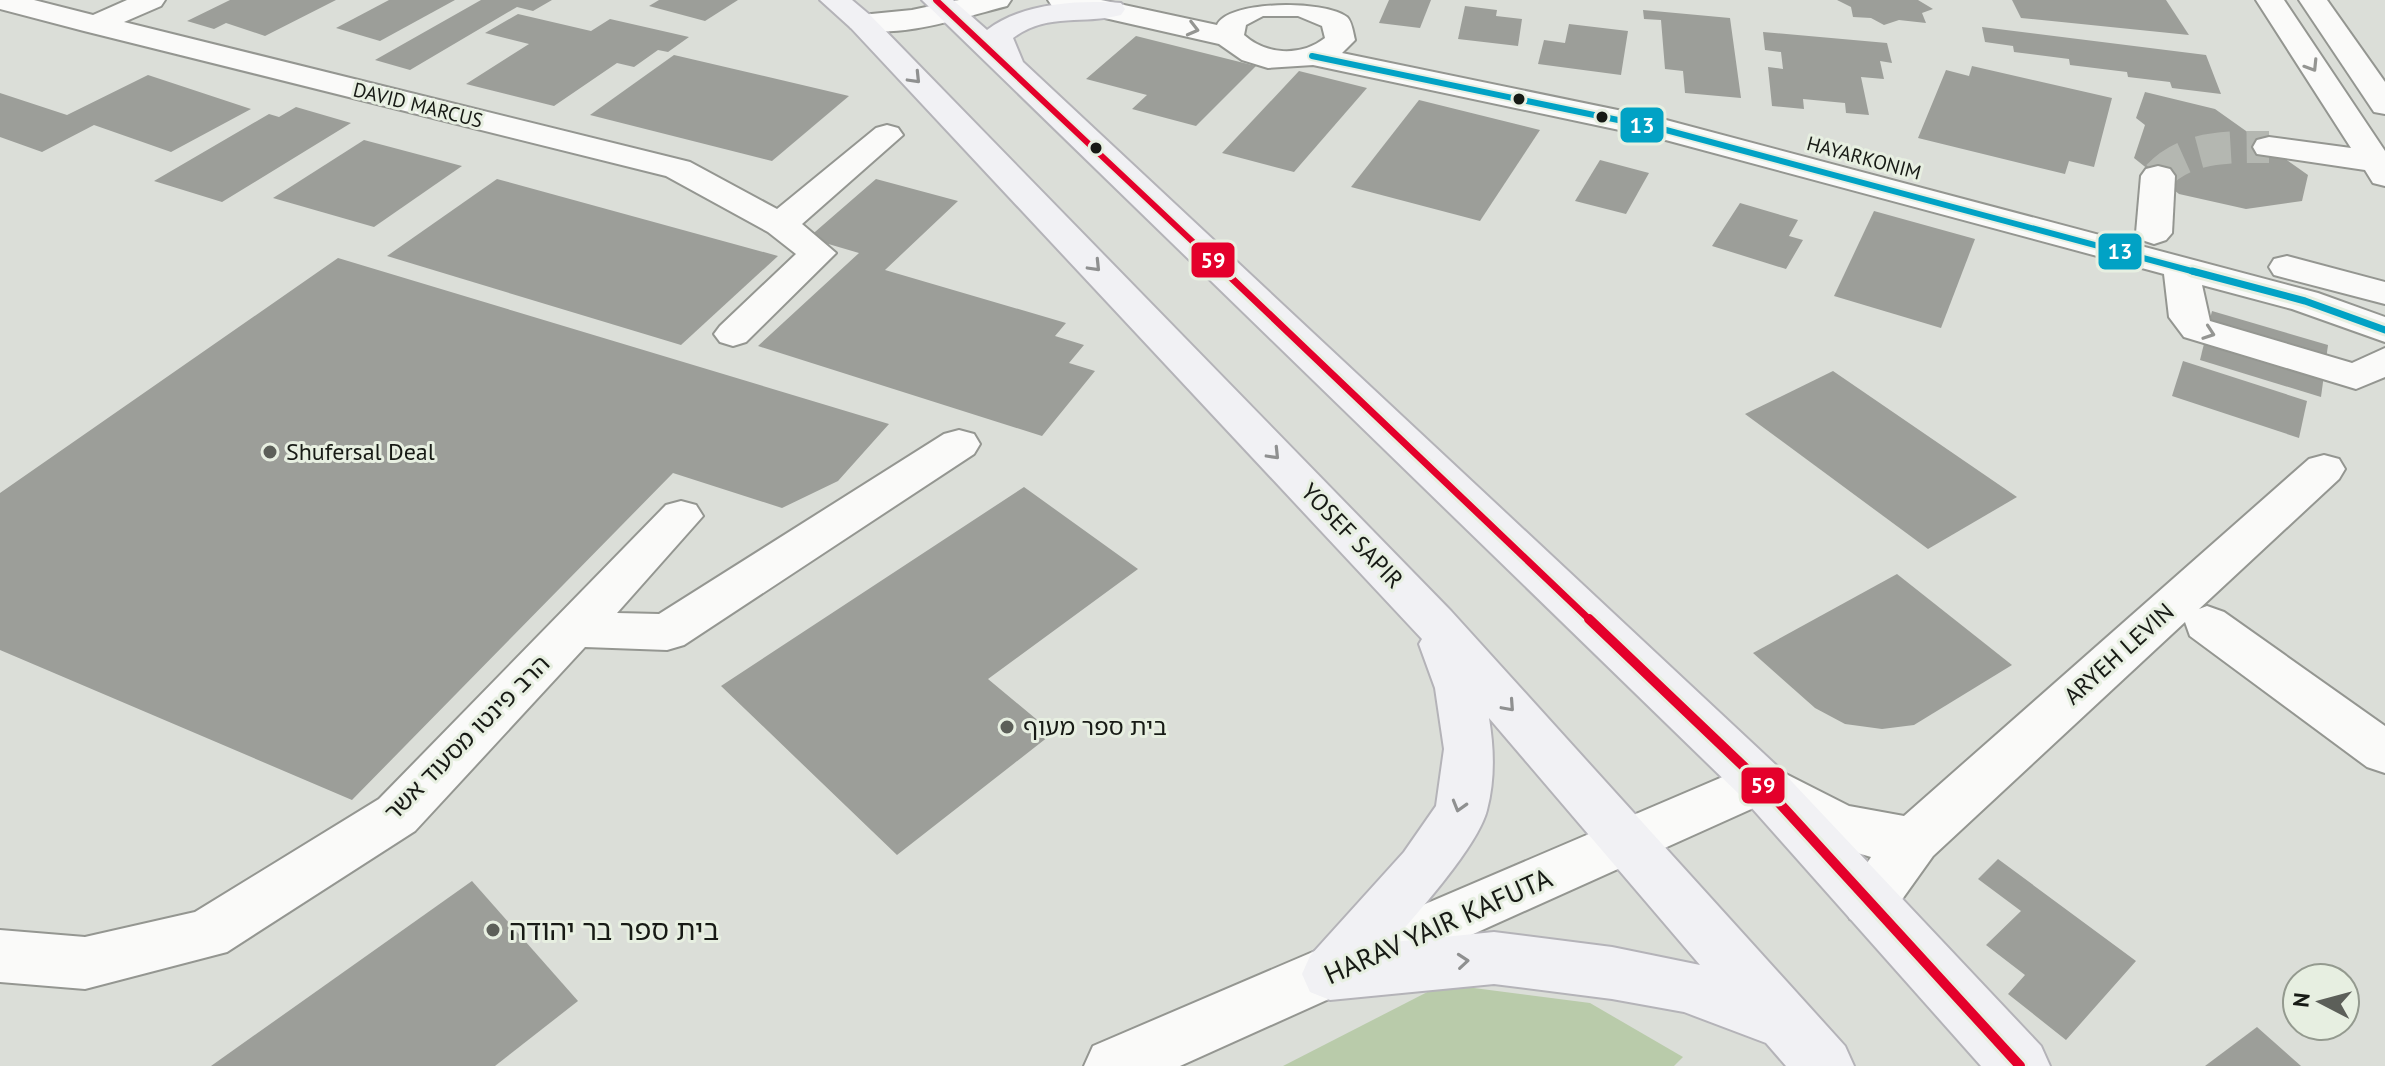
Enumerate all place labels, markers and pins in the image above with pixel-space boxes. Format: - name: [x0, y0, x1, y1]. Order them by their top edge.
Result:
- unlabelled marker: [1511, 91, 1527, 107]
- unlabelled marker: [1594, 109, 1610, 125]
- unlabelled marker: [1088, 140, 1104, 156]
- place label: Shufersal Deal: [286, 436, 435, 467]
- marker: Shufersal Deal: [261, 443, 279, 461]
- place label: בית ספר מעוף: [1023, 711, 1167, 742]
- marker: בית ספר מעוף: [998, 718, 1016, 736]
- place label: בית ספר בר יהודה: [509, 911, 719, 948]
- marker: בית ספר בר יהודה: [484, 921, 502, 939]

